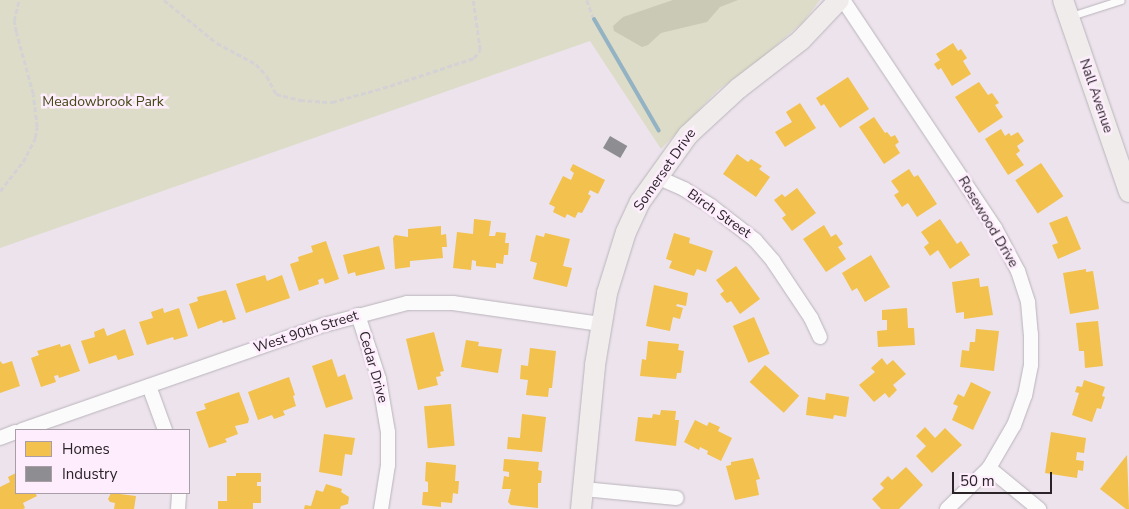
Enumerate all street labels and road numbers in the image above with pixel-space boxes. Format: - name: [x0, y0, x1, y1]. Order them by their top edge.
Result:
- street label: Nall Avenue: [1075, 57, 1117, 135]
- street label: Somerset Drive: [630, 126, 700, 214]
- street label: Rosewood Drive: [954, 173, 1022, 271]
- street label: Birch Street: [684, 186, 754, 242]
- street label: West 90th Street: [252, 307, 360, 357]
- street label: Cedar Drive: [355, 329, 391, 405]

